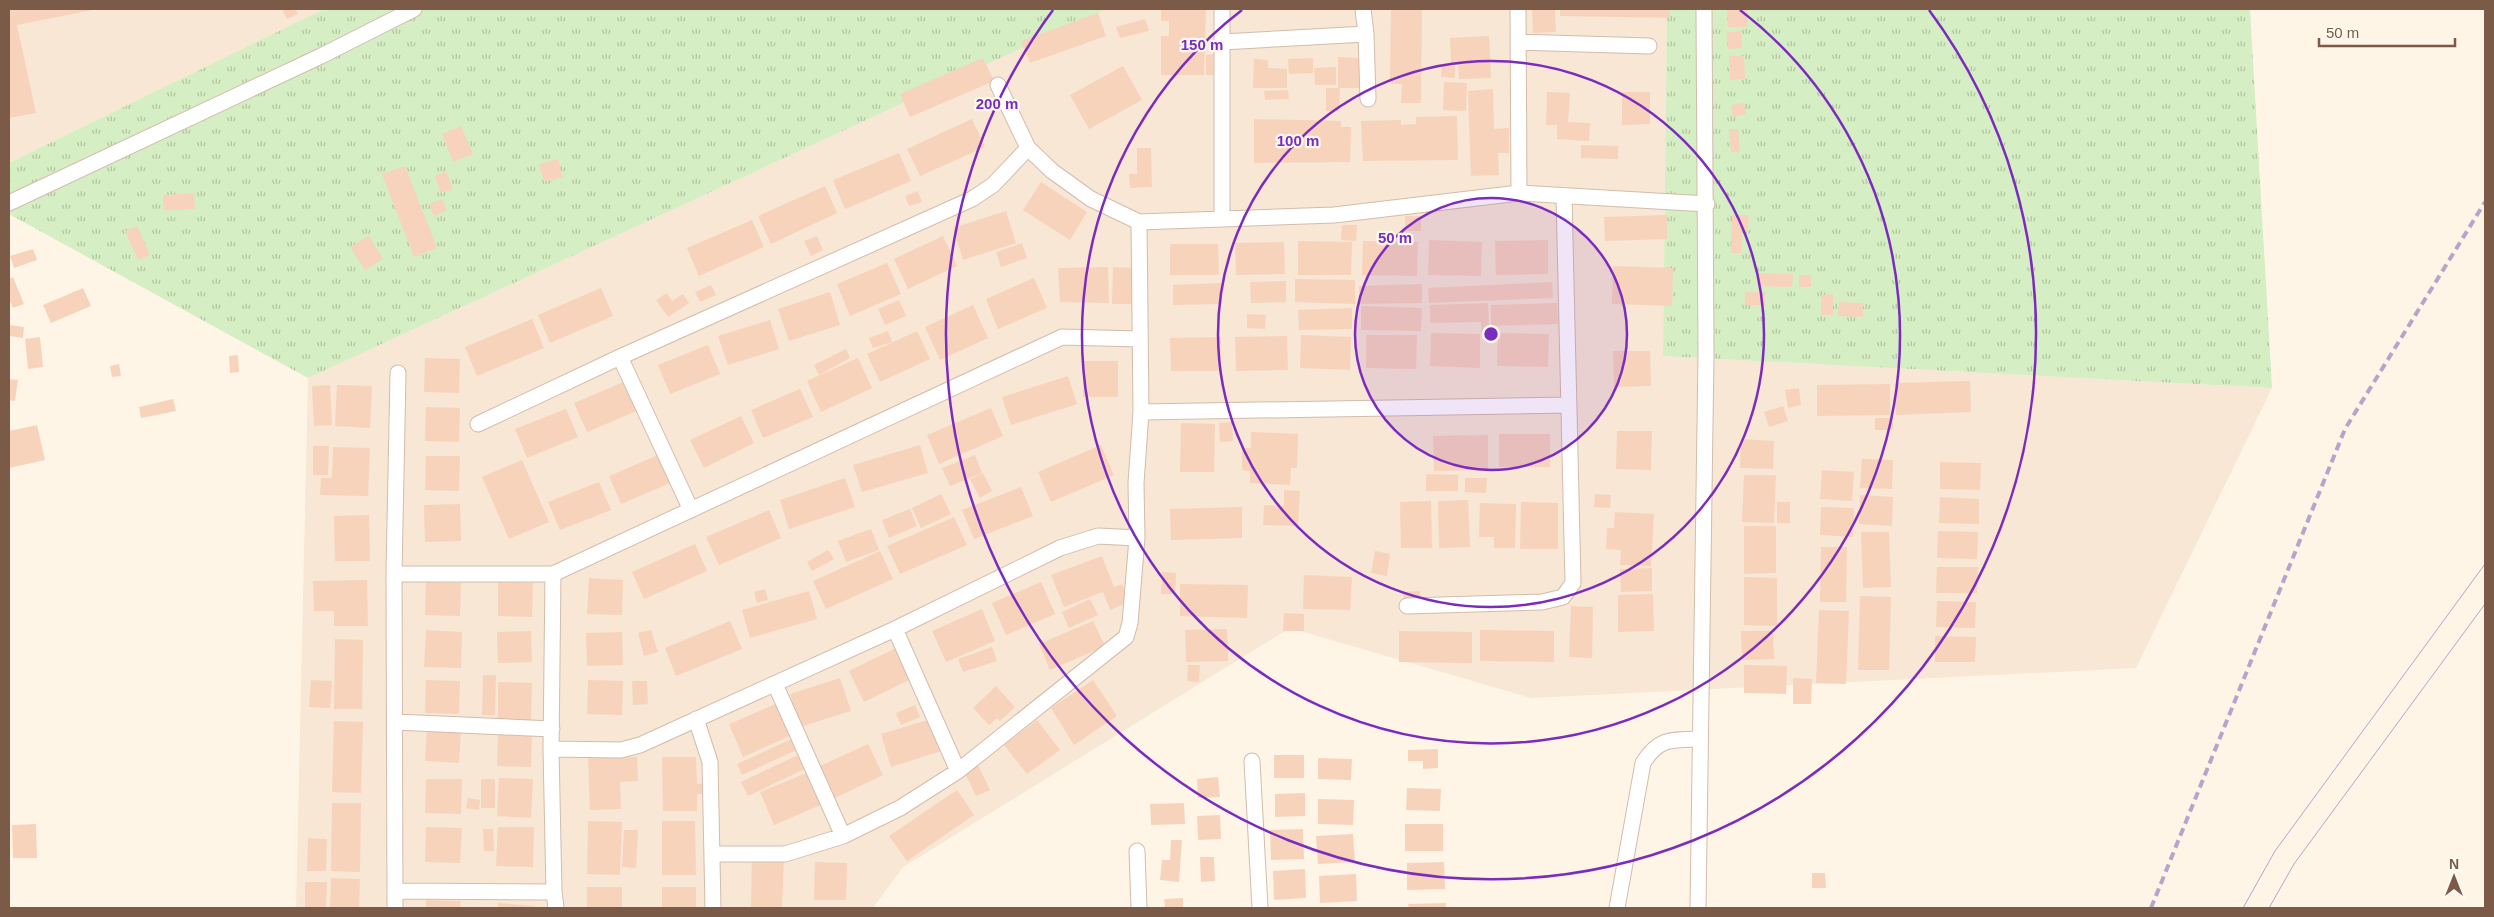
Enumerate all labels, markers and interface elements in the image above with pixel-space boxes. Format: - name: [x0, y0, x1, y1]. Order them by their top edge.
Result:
- scale bar: [2319, 15, 2455, 47]
- text: 50 m: [2326, 24, 2359, 41]
- text: 150 m: [1181, 36, 1223, 53]
- text: 200 m: [976, 95, 1018, 112]
- text: 100 m: [1277, 132, 1319, 149]
- text: 50 m: [1378, 229, 1412, 246]
- centre of rings: [1482, 325, 1500, 343]
- north arrow: [2429, 852, 2479, 902]
- text: N: [2449, 856, 2459, 872]

